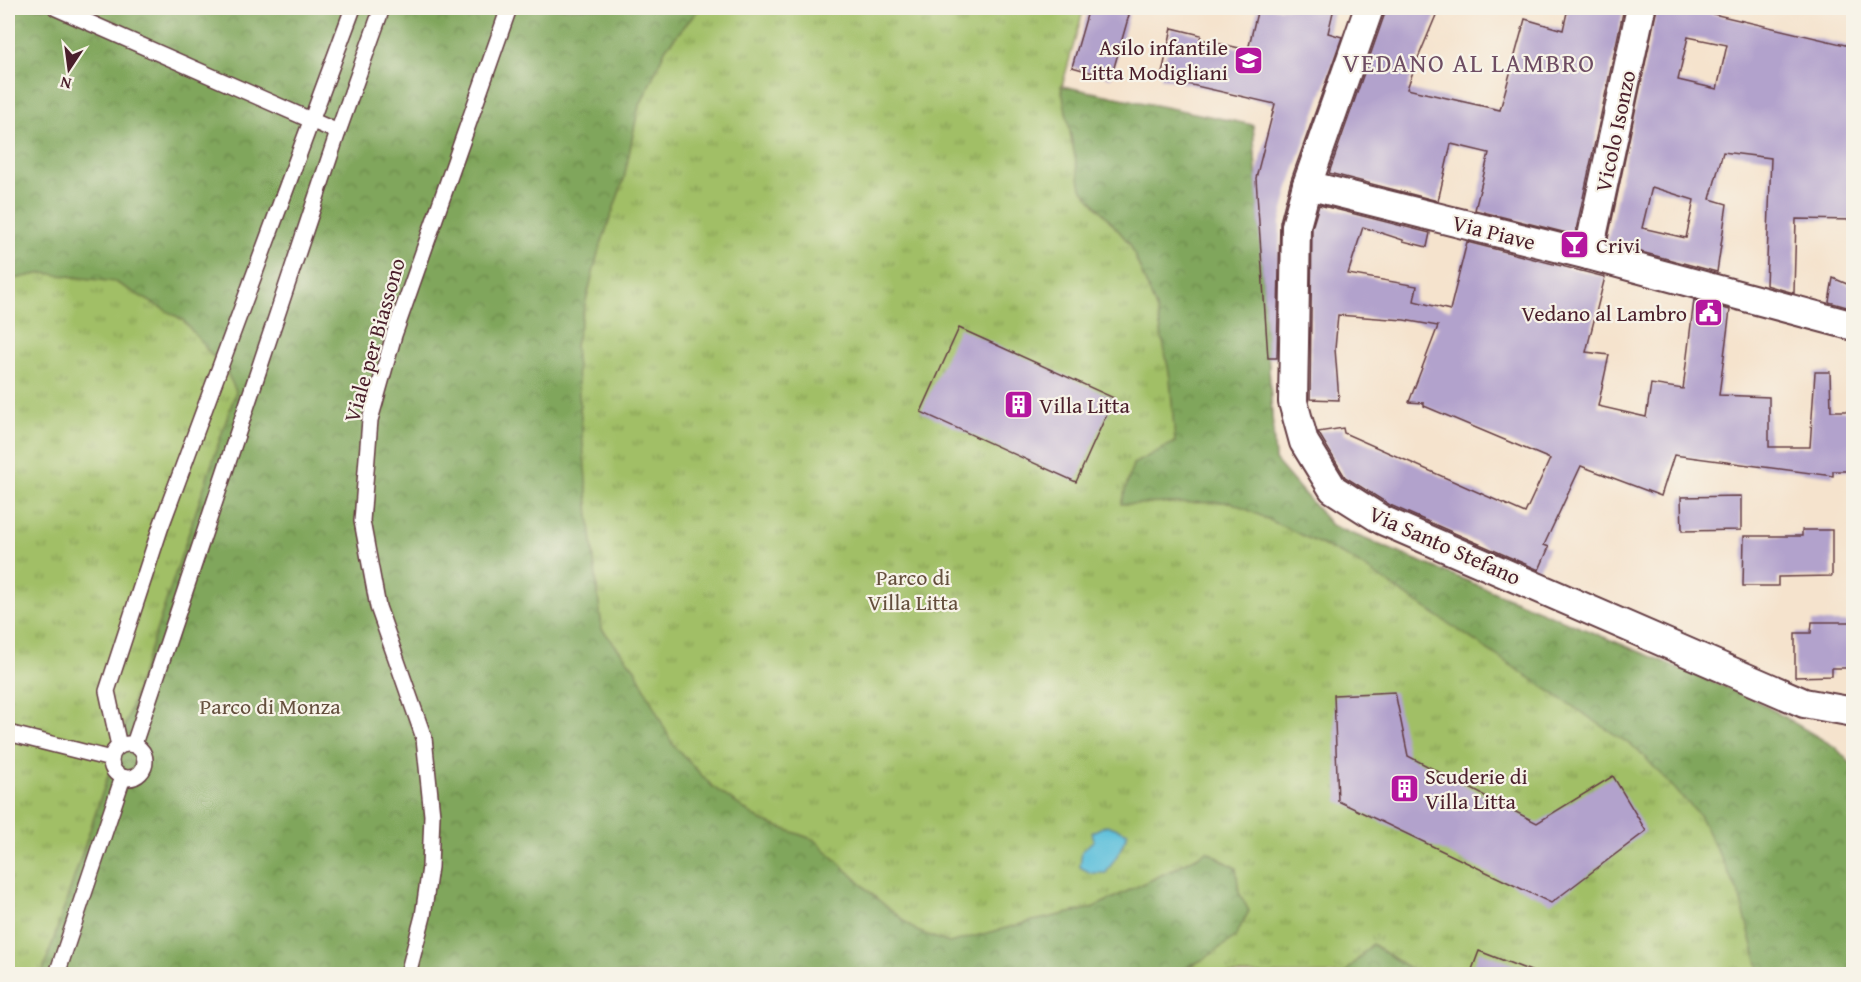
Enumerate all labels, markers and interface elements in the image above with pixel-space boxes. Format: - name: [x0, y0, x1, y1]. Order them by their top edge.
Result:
- place label: Asilo infantile Litta Modigliani: [1081, 31, 1228, 88]
- north arrow: [39, 39, 99, 99]
- district label: VEDANO AL LAMBRO: [1343, 43, 1595, 82]
- school or university icon: Asilo infantile Litta Modigliani: [1233, 44, 1265, 76]
- street label: Vicolo Isonzo: [1586, 67, 1644, 195]
- text: N: [57, 71, 74, 97]
- street label: Via Piave: [1449, 206, 1539, 258]
- bar icon: Crivi: [1559, 229, 1591, 261]
- place label: Crivi: [1596, 229, 1640, 261]
- street label: Viale per Biassono: [335, 254, 413, 426]
- place label: Vedano al Lambro: [1521, 297, 1687, 329]
- public building icon: Vedano al Lambro: [1692, 297, 1724, 329]
- building icon: Villa Litta: [1002, 389, 1034, 421]
- place label: Villa Litta: [1039, 389, 1131, 421]
- street label: Via Santo Stefano: [1364, 497, 1526, 593]
- park label: Parco di Villa Litta: [867, 561, 959, 618]
- park label: Parco di Monza: [199, 690, 341, 722]
- place label: Scuderie di Villa Litta: [1425, 760, 1528, 817]
- building icon: Scuderie di Villa Litta: [1388, 773, 1420, 805]

